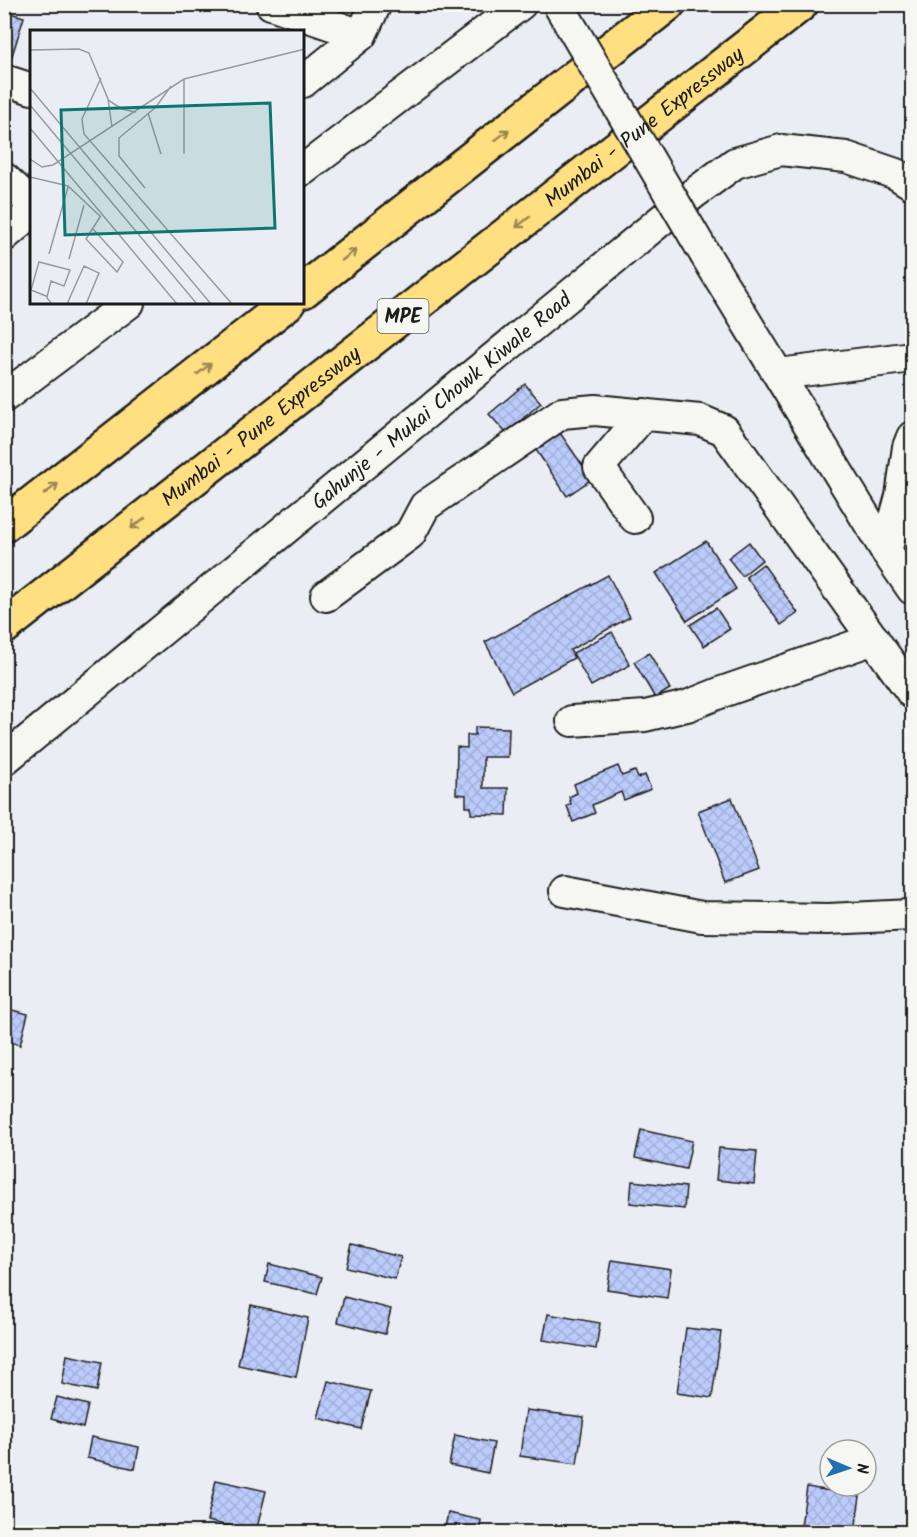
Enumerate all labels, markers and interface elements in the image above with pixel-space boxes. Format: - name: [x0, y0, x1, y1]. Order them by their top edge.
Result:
- inset map: [30, 30, 304, 304]
- street label: Mumbai - Pune Expressway: [538, 39, 752, 217]
- one-way arrow: [494, 128, 510, 141]
- one-way arrow: [516, 215, 532, 228]
- one-way arrow: [341, 248, 357, 261]
- street label: Gahunje - Mukai Chowk Kiwale Road: [305, 284, 580, 519]
- road number: MPE: [378, 299, 428, 333]
- street label: Mumbai - Pune Expressway: [155, 339, 369, 516]
- one-way arrow: [196, 362, 212, 375]
- one-way arrow: [42, 483, 58, 495]
- one-way arrow: [130, 516, 146, 529]
- north arrow: [818, 1438, 878, 1498]
- text: N: [849, 1463, 874, 1474]

